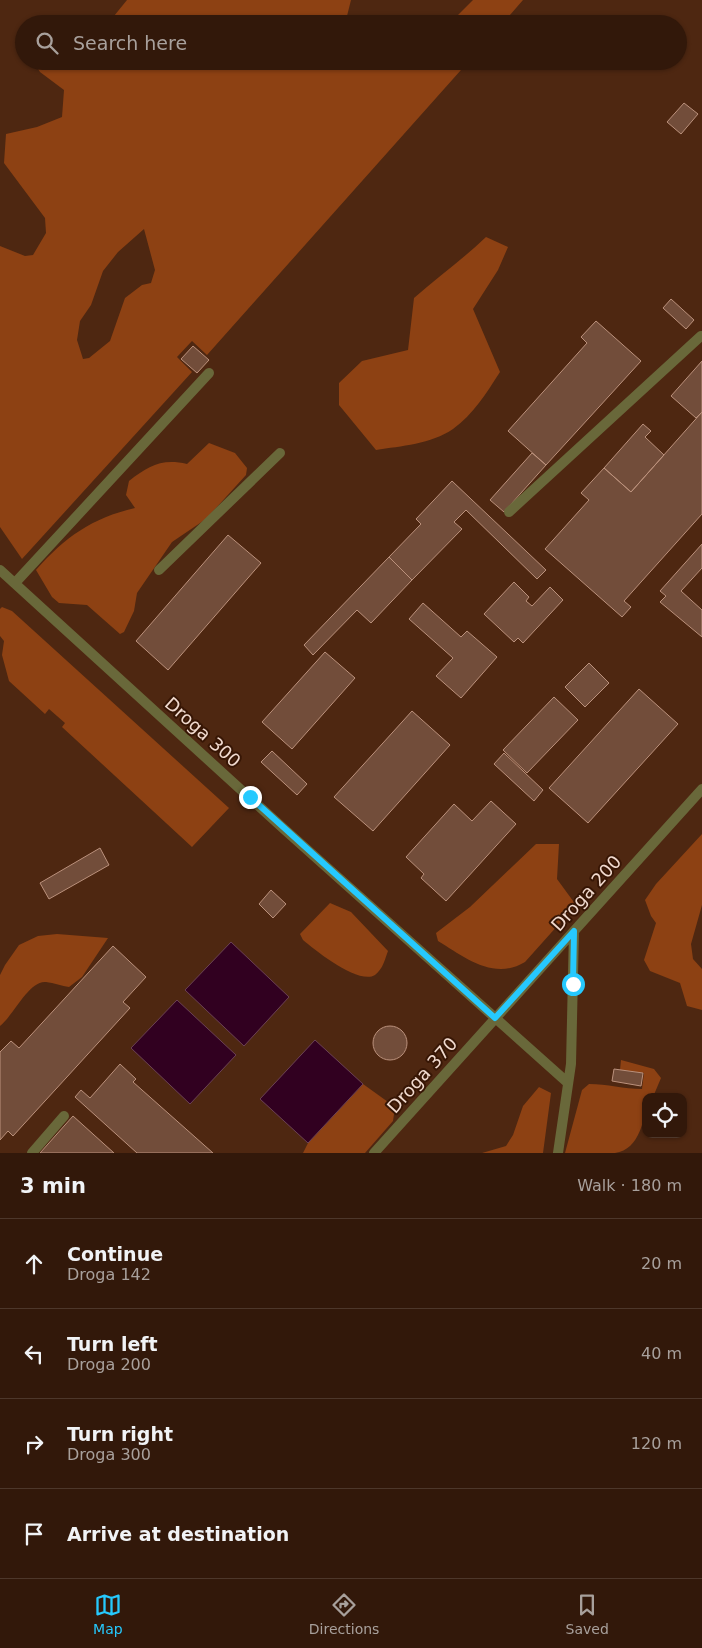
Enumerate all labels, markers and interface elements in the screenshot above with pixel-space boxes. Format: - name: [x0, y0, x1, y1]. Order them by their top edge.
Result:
- search box: [15, 15, 687, 70]
- icon: search: [33, 29, 61, 57]
- text: Search here: [73, 32, 187, 54]
- street label: Droga 300: [161, 693, 245, 771]
- route end: [239, 786, 262, 809]
- street label: Droga 200: [547, 851, 625, 935]
- route start: [562, 973, 585, 996]
- street label: Droga 370: [383, 1033, 461, 1117]
- map controls: [642, 1093, 687, 1138]
- button: locate: [642, 1093, 687, 1138]
- text: 3 min: [20, 1174, 86, 1198]
- text: Walk · 180 m: [577, 1176, 682, 1195]
- text: Continue: [67, 1243, 163, 1265]
- icon: ahead: [20, 1250, 48, 1278]
- text: 20 m: [641, 1254, 682, 1273]
- text: Droga 142: [67, 1265, 151, 1284]
- text: Turn left: [67, 1333, 158, 1355]
- icon: left: [20, 1340, 48, 1368]
- text: 40 m: [641, 1344, 682, 1363]
- text: Droga 200: [67, 1355, 151, 1374]
- text: Turn right: [67, 1423, 173, 1445]
- icon: right: [20, 1430, 48, 1458]
- text: 120 m: [631, 1434, 682, 1453]
- text: Droga 300: [67, 1445, 151, 1464]
- icon: arrive: [20, 1520, 48, 1548]
- text: Arrive at destination: [67, 1523, 289, 1545]
- tab: Map: [93, 1591, 123, 1637]
- tab: Directions: [309, 1591, 379, 1637]
- tab: Saved: [566, 1591, 609, 1637]

